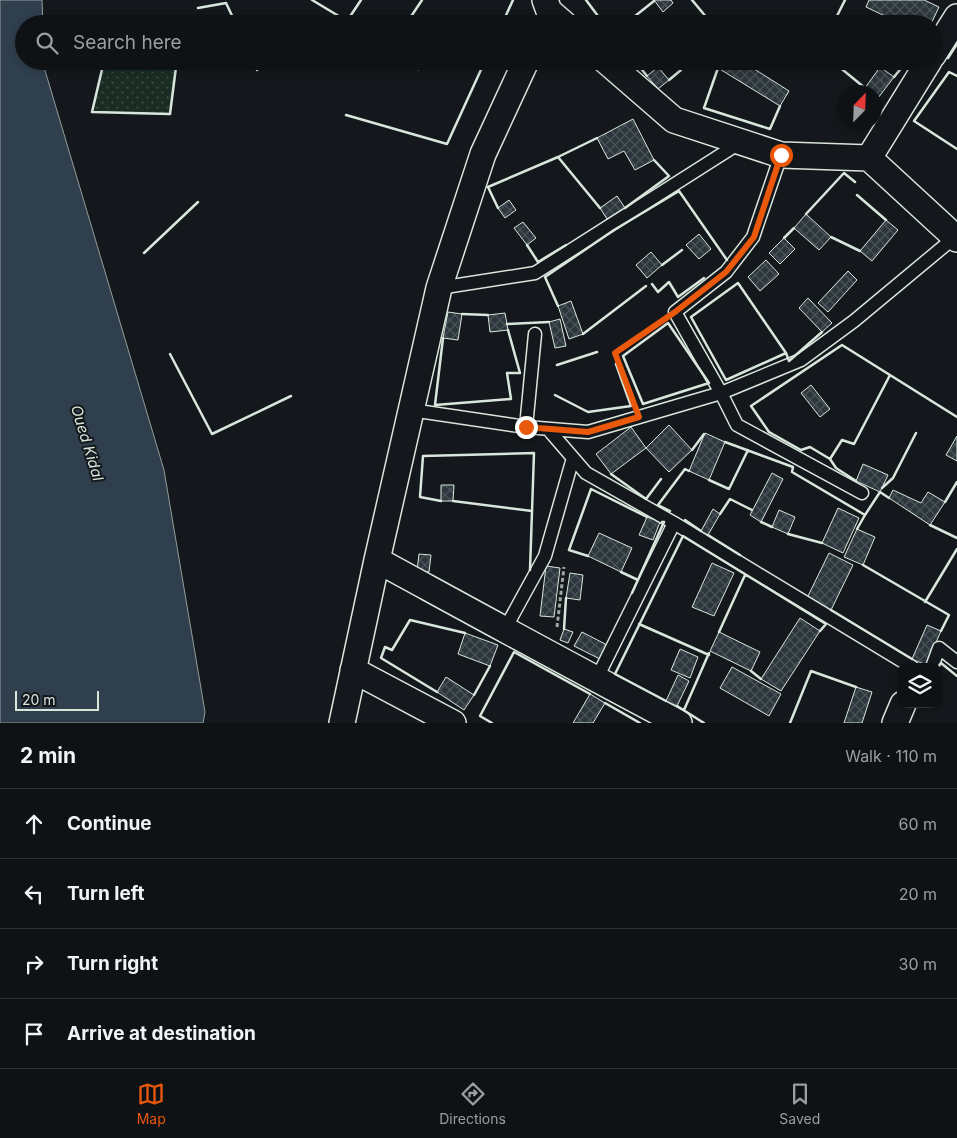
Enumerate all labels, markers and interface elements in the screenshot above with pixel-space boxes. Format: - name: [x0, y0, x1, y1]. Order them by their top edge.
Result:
- search box: [15, 15, 942, 70]
- icon: search: [33, 29, 61, 57]
- text: Search here: [73, 31, 182, 54]
- north arrow: [837, 85, 882, 130]
- route start: [770, 144, 793, 167]
- water label: Oued Kidal: [67, 403, 108, 483]
- route end: [515, 416, 538, 439]
- map controls: [897, 663, 942, 708]
- button: layers: [897, 663, 942, 708]
- scale bar: [15, 688, 99, 711]
- text: 20 m: [22, 691, 56, 708]
- text: 2 min: [20, 743, 76, 768]
- text: Walk · 110 m: [845, 746, 937, 766]
- icon: ahead: [20, 810, 48, 838]
- text: Continue: [67, 812, 152, 835]
- text: 60 m: [898, 814, 937, 834]
- icon: left: [20, 880, 48, 908]
- text: Turn left: [67, 882, 145, 905]
- text: 20 m: [899, 884, 937, 904]
- icon: right: [20, 950, 48, 978]
- text: Turn right: [67, 952, 158, 975]
- text: 30 m: [899, 954, 937, 974]
- icon: arrive: [20, 1020, 48, 1048]
- text: Arrive at destination: [67, 1022, 256, 1045]
- tab: Map: [137, 1080, 166, 1127]
- tab: Directions: [439, 1080, 506, 1127]
- tab: Saved: [779, 1080, 820, 1127]

